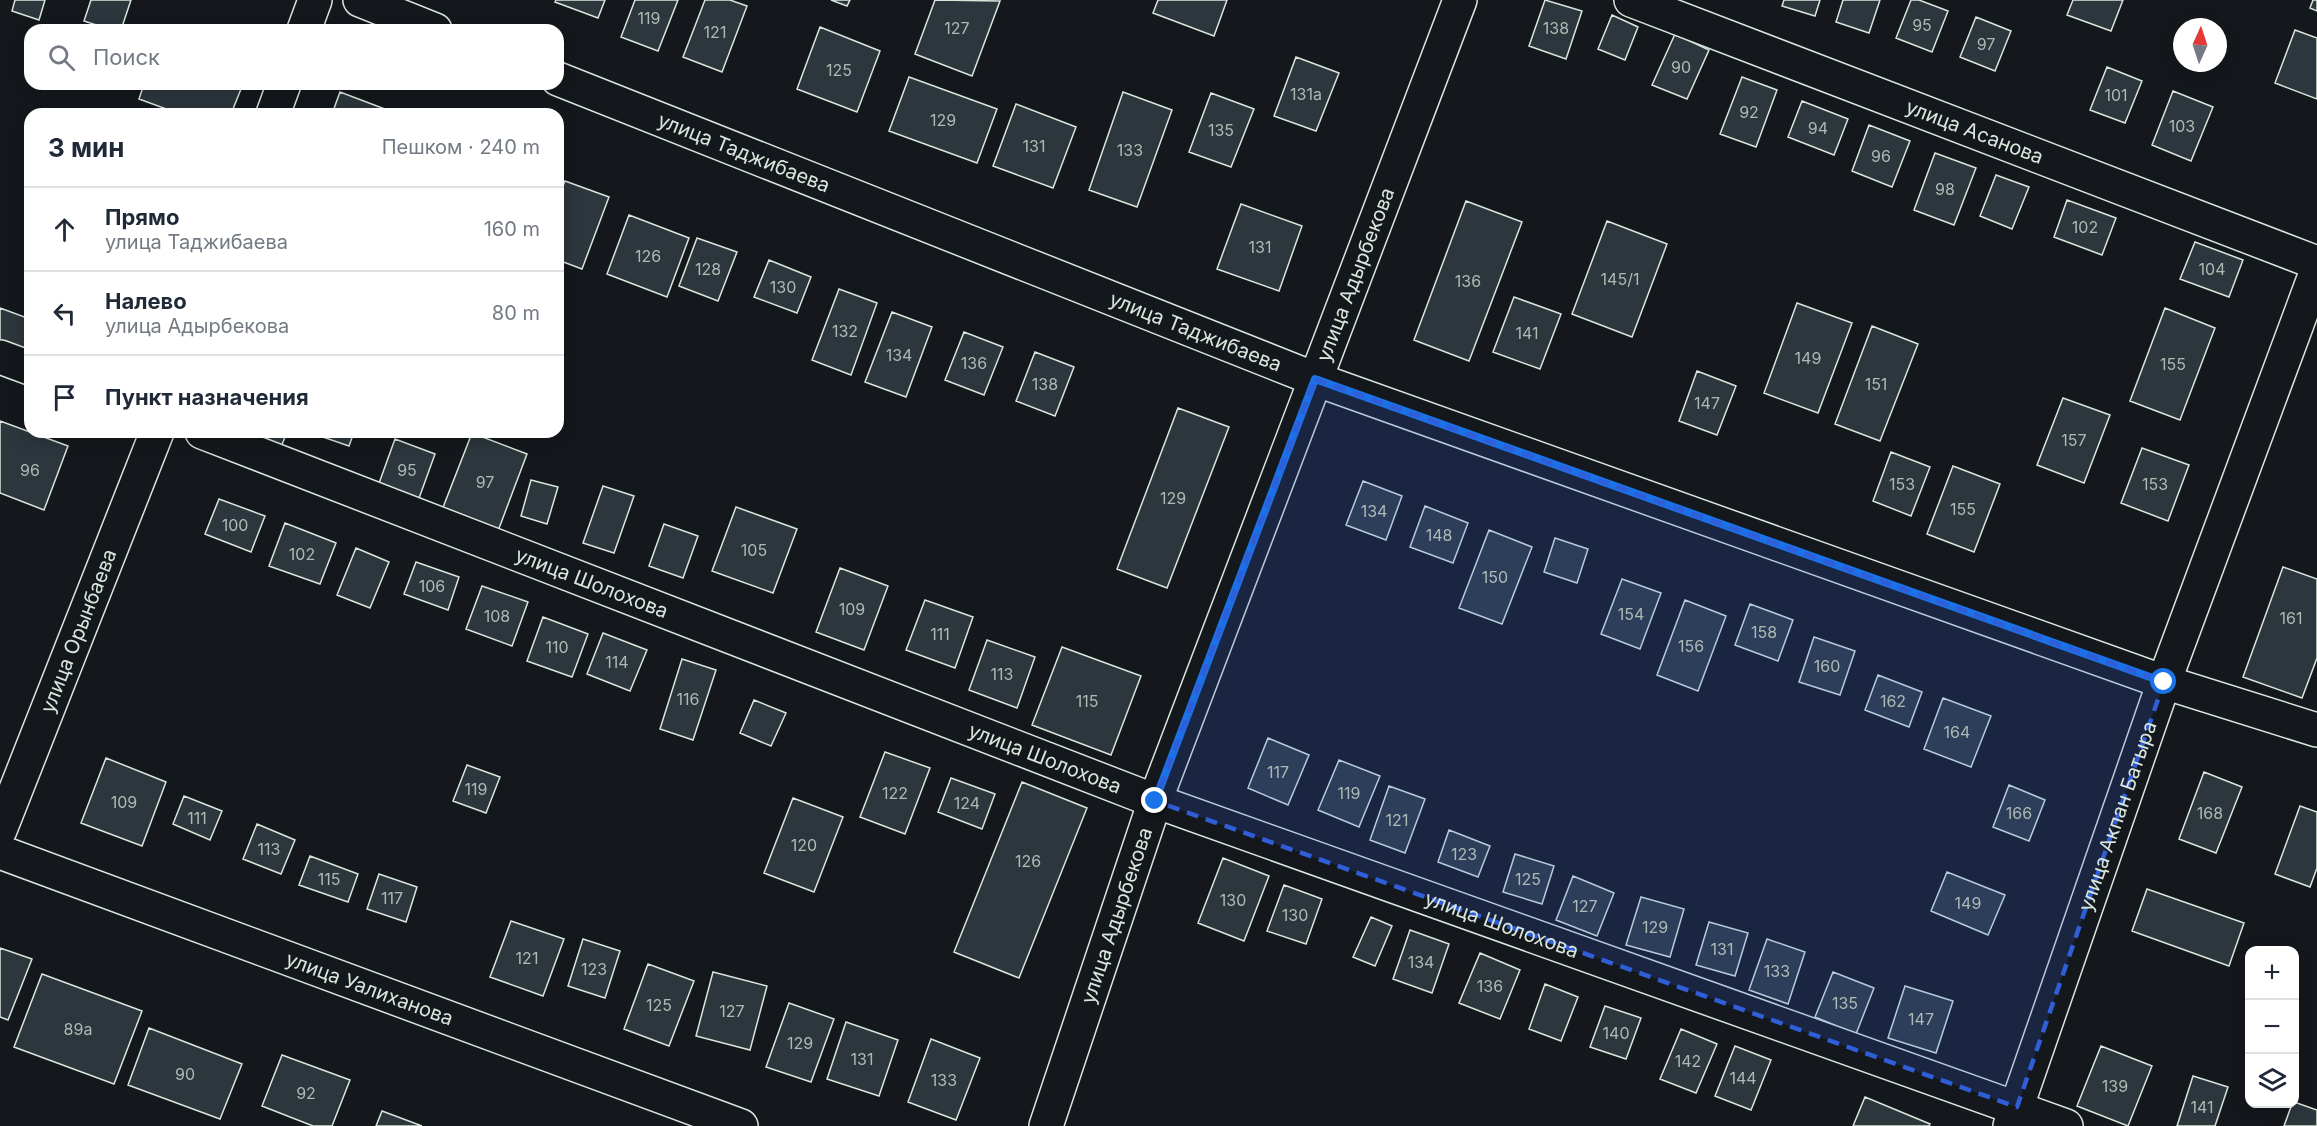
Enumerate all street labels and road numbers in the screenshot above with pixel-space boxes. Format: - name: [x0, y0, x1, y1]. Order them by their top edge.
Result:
- street label: улица Асанова: [1902, 94, 2047, 169]
- street label: улица Таджибаева: [654, 108, 833, 198]
- street label: улица Адырбекова: [1311, 184, 1399, 365]
- street label: улица Таджибаева: [1106, 287, 1285, 377]
- street label: улица Шолохова: [512, 543, 672, 623]
- street label: улица Орынбаева: [35, 546, 122, 716]
- street label: улица Шолохова: [965, 718, 1125, 799]
- street label: улица Акпан Батыра: [2073, 718, 2162, 914]
- street label: улица Адырбекова: [1076, 824, 1157, 1007]
- street label: улица Шолохова: [1421, 886, 1582, 963]
- street label: улица Уалиханова: [282, 947, 457, 1031]

